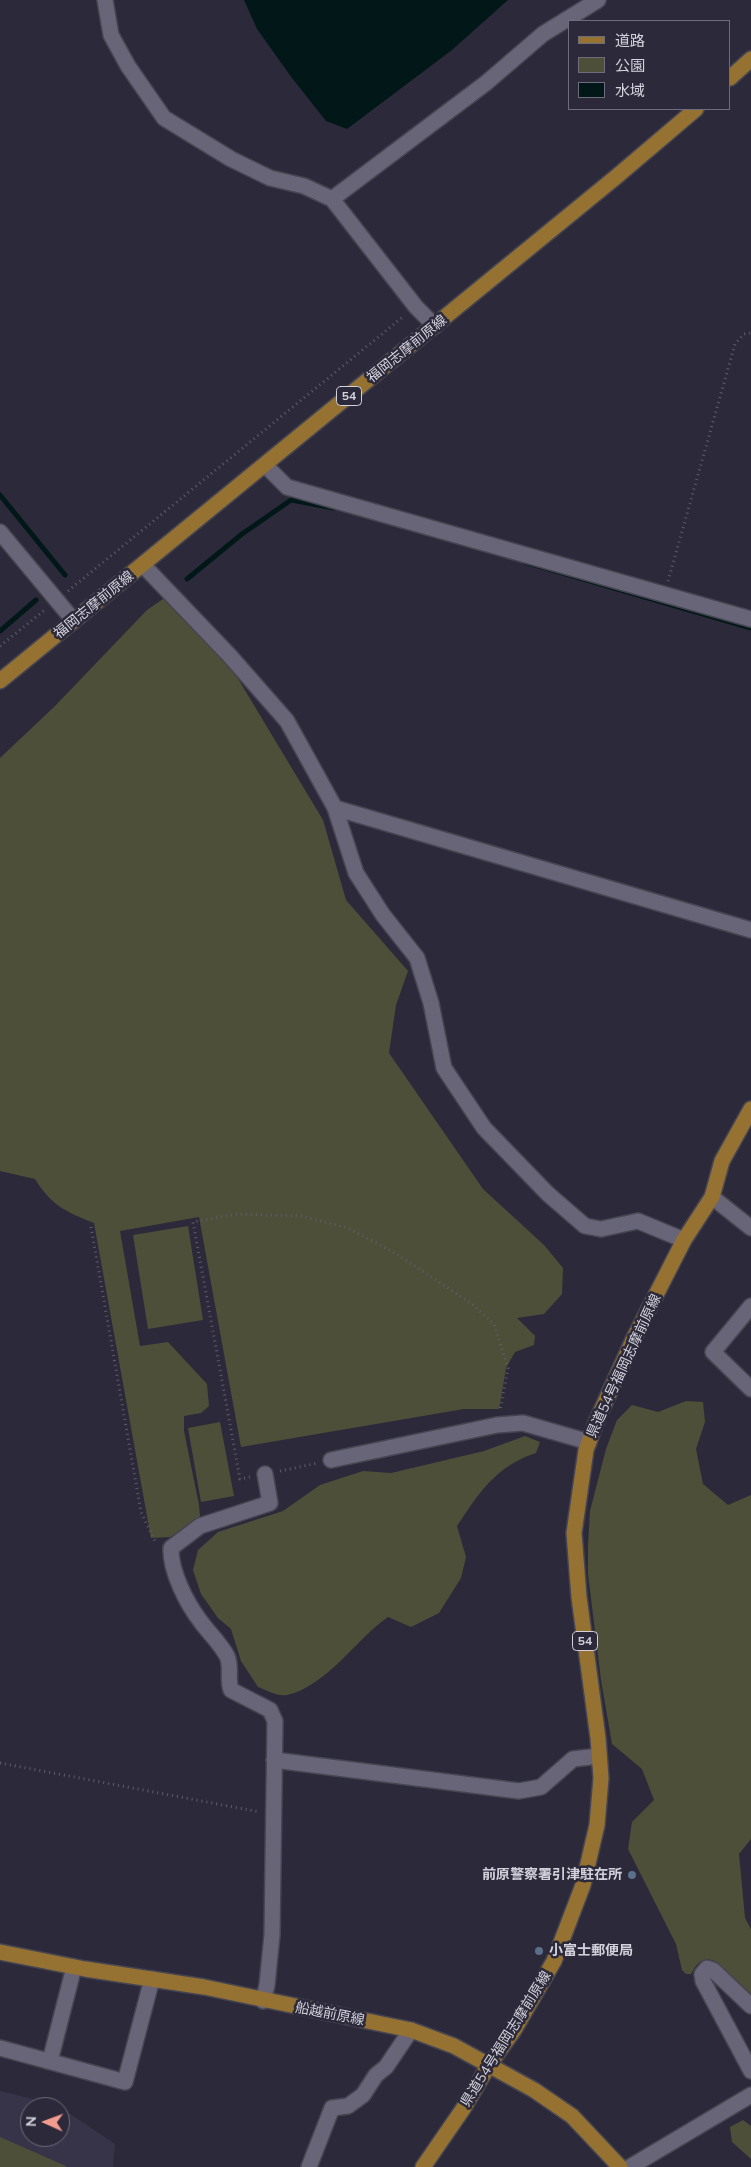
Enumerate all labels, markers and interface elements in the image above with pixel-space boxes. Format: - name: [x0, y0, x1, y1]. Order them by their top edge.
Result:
- legend: [568, 20, 731, 110]
- text: 道路: [615, 31, 645, 50]
- text: 公園: [615, 56, 645, 75]
- text: 水域: [615, 81, 645, 100]
- street label: 福岡志摩前原線: [364, 312, 450, 386]
- road number: 54: [336, 386, 362, 406]
- street label: 福岡志摩前原線: [51, 568, 137, 642]
- street label: 県道54号福岡志摩前原線: [583, 1291, 665, 1441]
- road number: 54: [572, 1632, 598, 1650]
- place label: 前原警察署引津駐在所: [482, 1867, 622, 1883]
- marker: 前原警察署引津駐在所: [626, 1869, 638, 1881]
- place label: 小富士郵便局: [549, 1943, 633, 1959]
- marker: 小富士郵便局: [533, 1945, 545, 1957]
- street label: 県道54号福岡志摩前原線: [457, 1968, 555, 2110]
- street label: 船越前原線: [294, 1999, 366, 2029]
- north arrow: [20, 2097, 70, 2147]
- text: N: [22, 2116, 40, 2127]

